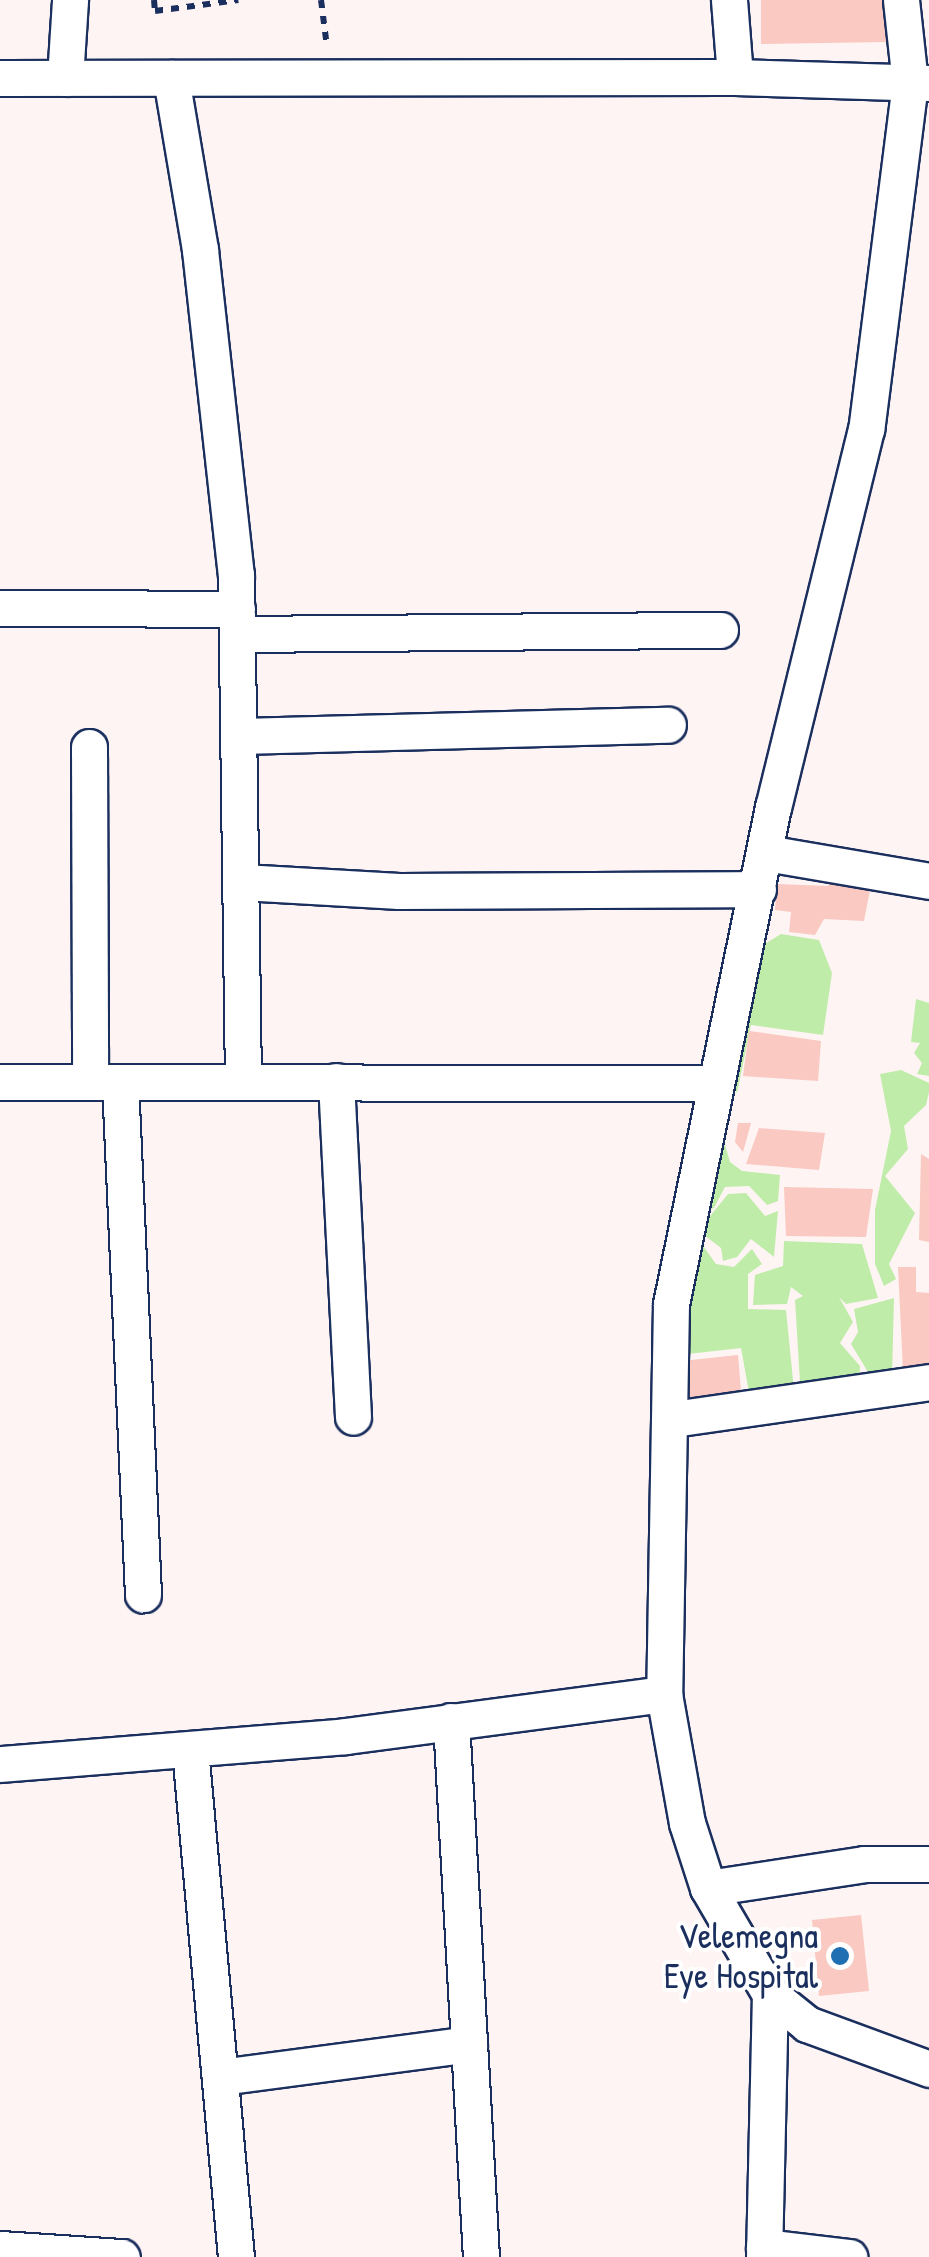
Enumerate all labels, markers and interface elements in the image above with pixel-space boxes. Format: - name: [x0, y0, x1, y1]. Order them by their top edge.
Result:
- place label: Velemegna Eye Hospital: [664, 1915, 818, 1997]
- marker: Velemegna Eye Hospital: [827, 1943, 853, 1969]

